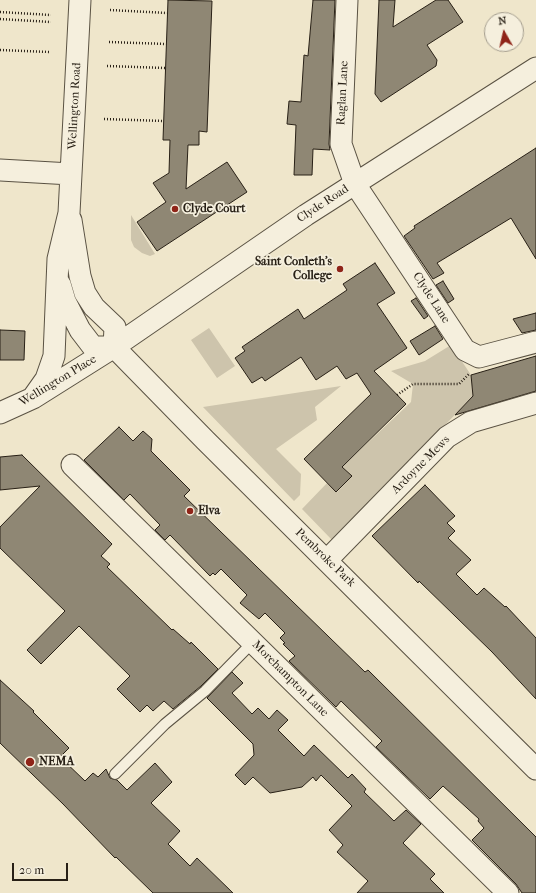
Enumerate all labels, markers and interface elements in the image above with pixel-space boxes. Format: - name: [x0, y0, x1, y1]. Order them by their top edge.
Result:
- north arrow: [484, 12, 524, 52]
- text: N: [497, 14, 507, 28]
- street label: Raglan Lane: [334, 60, 352, 126]
- street label: Wellington Road: [66, 62, 84, 150]
- street label: Clyde Road: [294, 182, 352, 226]
- place label: Clyde Court: [183, 202, 245, 216]
- marker: Clyde Court: [170, 204, 180, 214]
- place label: Saint Conleth's College: [255, 255, 332, 283]
- marker: Saint Conleth's College: [335, 264, 345, 274]
- street label: Clyde Lane: [409, 270, 453, 326]
- street label: Wellington Place: [17, 352, 99, 410]
- street label: Ardoyne Mews: [389, 433, 453, 497]
- place label: Elva: [198, 504, 220, 518]
- marker: Elva: [185, 506, 195, 516]
- street label: Pembroke Park: [292, 526, 358, 590]
- street label: Morehampton Lane: [249, 638, 331, 720]
- place label: NEMA: [39, 755, 74, 769]
- marker: NEMA: [24, 756, 36, 768]
- scale bar: [14, 855, 70, 881]
- text: 20 m: [19, 863, 44, 877]

